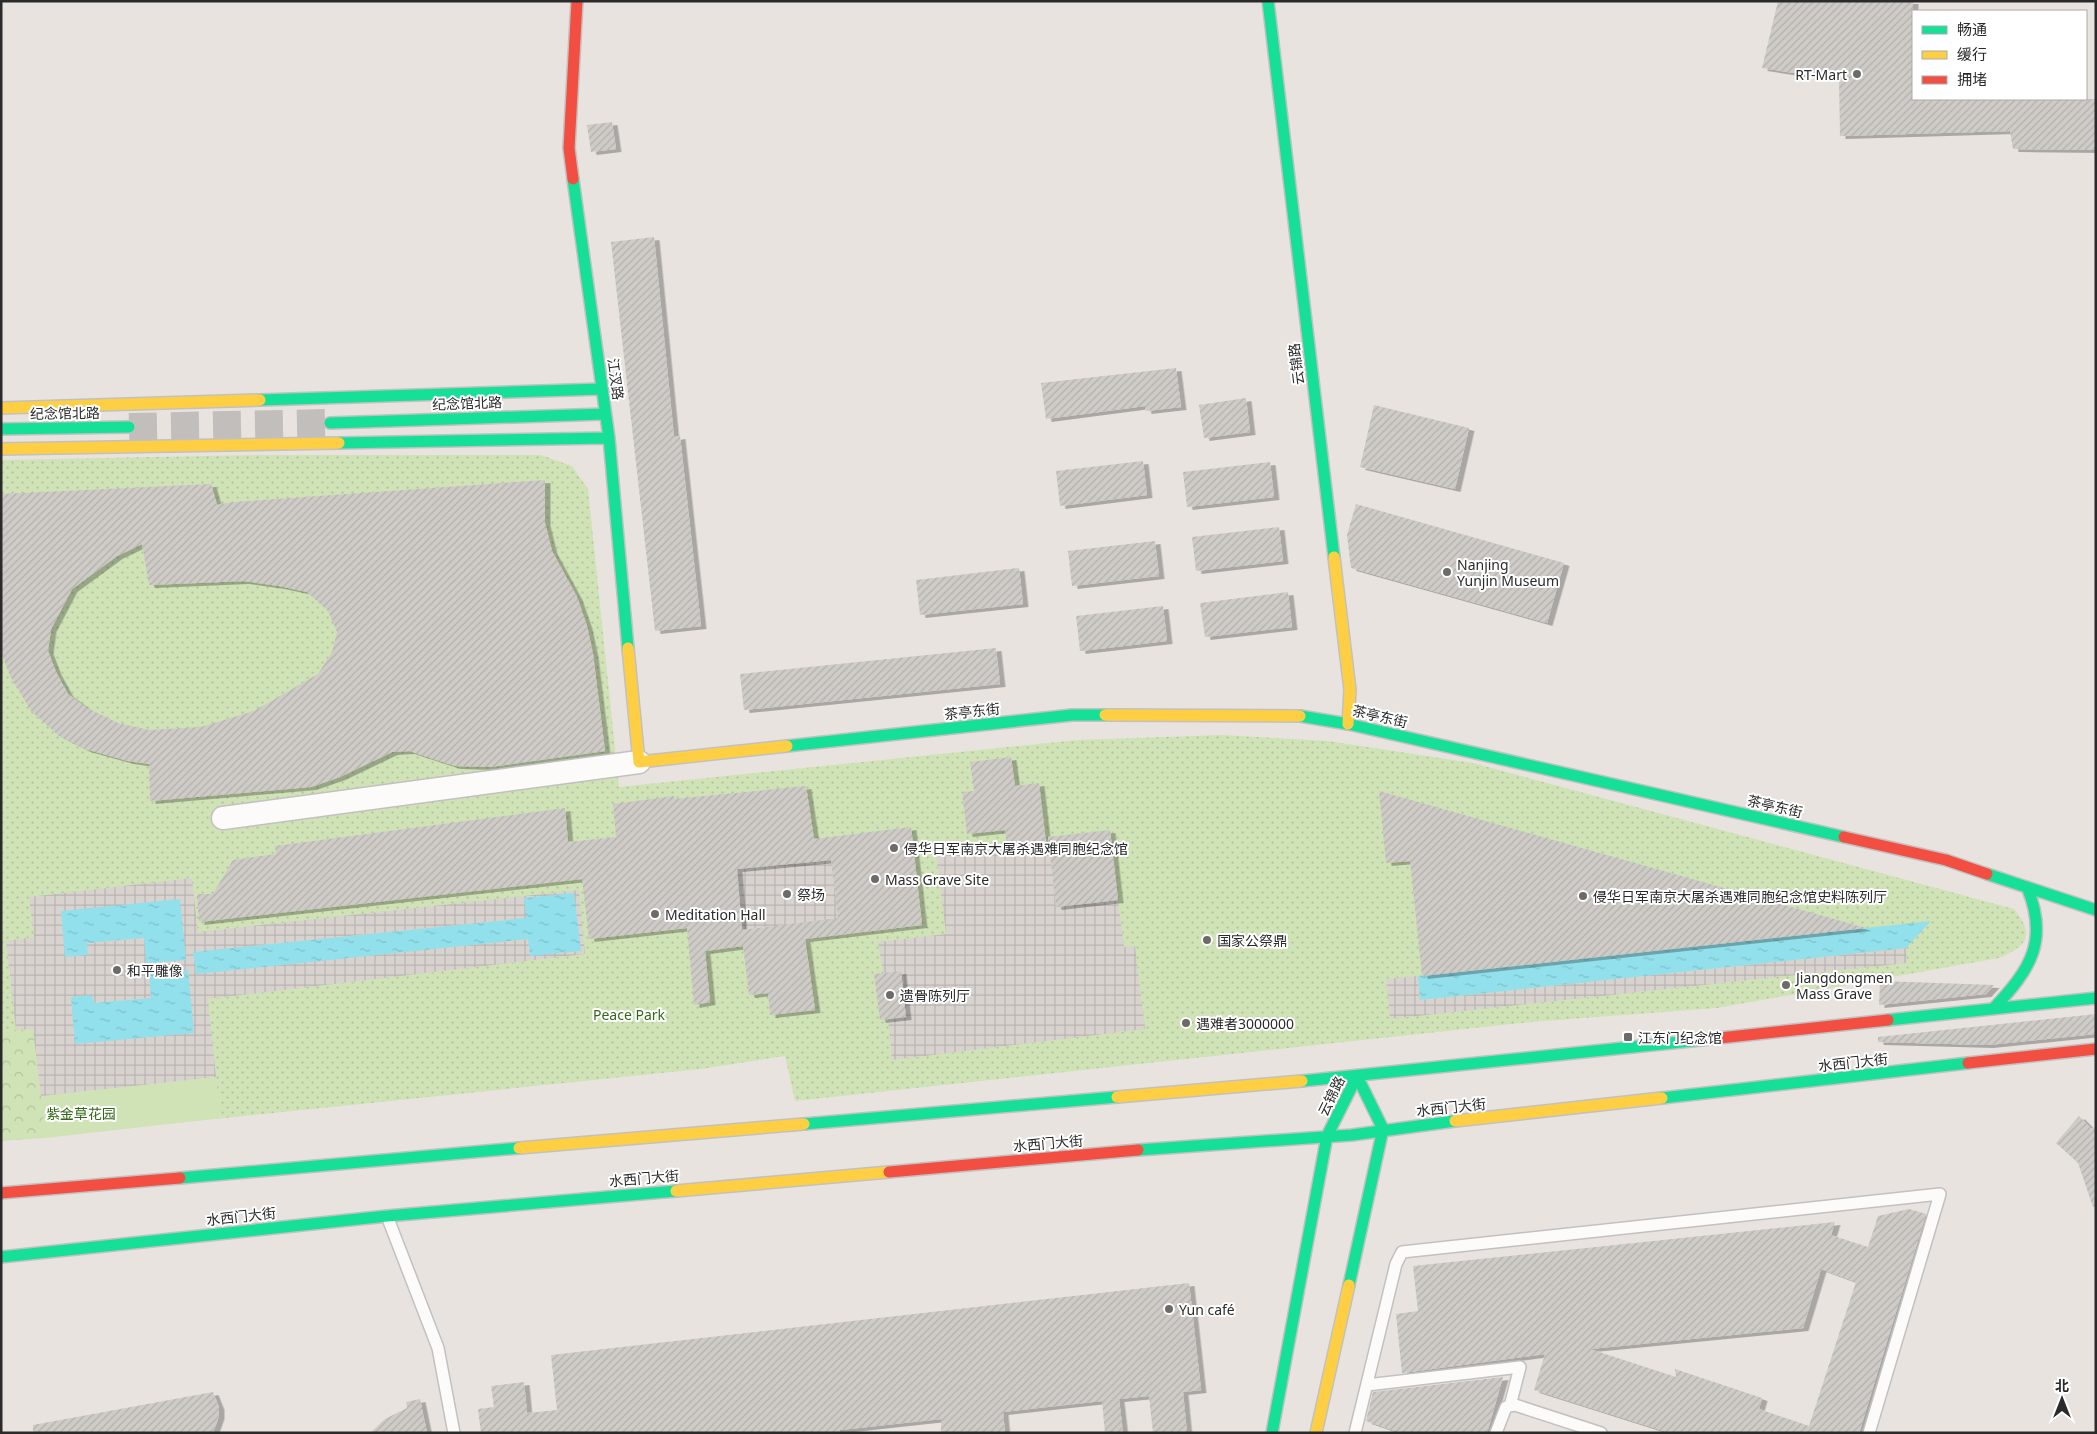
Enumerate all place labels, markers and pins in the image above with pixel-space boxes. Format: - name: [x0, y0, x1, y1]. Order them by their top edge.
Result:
- place label: RT-Mart: [1795, 65, 1847, 84]
- marker: RT-Mart: [1851, 68, 1863, 80]
- place label: Nanjing Yunjin Museum: [1457, 555, 1559, 590]
- marker: Nanjing Yunjin Museum: [1441, 566, 1453, 578]
- place label: 侵华日军南京大屠杀遇难同胞纪念馆: [904, 839, 1128, 858]
- marker: 侵华日军南京大屠杀遇难同胞纪念馆: [888, 842, 900, 854]
- place label: Mass Grave Site: [885, 870, 989, 889]
- marker: Mass Grave Site: [869, 873, 881, 885]
- place label: 祭场: [797, 885, 825, 904]
- place label: 侵华日军南京大屠杀遇难同胞纪念馆史料陈列厅: [1593, 887, 1887, 906]
- marker: 祭场: [781, 888, 793, 900]
- marker: 侵华日军南京大屠杀遇难同胞纪念馆史料陈列厅: [1577, 890, 1589, 902]
- place label: Meditation Hall: [665, 905, 766, 924]
- marker: Meditation Hall: [649, 908, 661, 920]
- place label: 国家公祭鼎: [1217, 931, 1287, 950]
- marker: 国家公祭鼎: [1201, 934, 1213, 946]
- place label: 和平雕像: [127, 961, 183, 980]
- marker: 和平雕像: [111, 964, 123, 976]
- place label: Jiangdongmen Mass Grave: [1794, 968, 1893, 1003]
- marker: Jiangdongmen Mass Grave: [1780, 979, 1792, 991]
- place label: 遗骨陈列厅: [900, 986, 970, 1005]
- marker: 遗骨陈列厅: [884, 989, 896, 1001]
- place label: 遇难者3000000: [1196, 1014, 1294, 1033]
- marker: 遇难者3000000: [1180, 1017, 1192, 1029]
- place label: 江东门纪念馆: [1638, 1028, 1722, 1047]
- marker: 江东门纪念馆: [1622, 1031, 1634, 1043]
- place label: Yun café: [1179, 1300, 1235, 1319]
- marker: Yun café: [1163, 1303, 1175, 1315]

